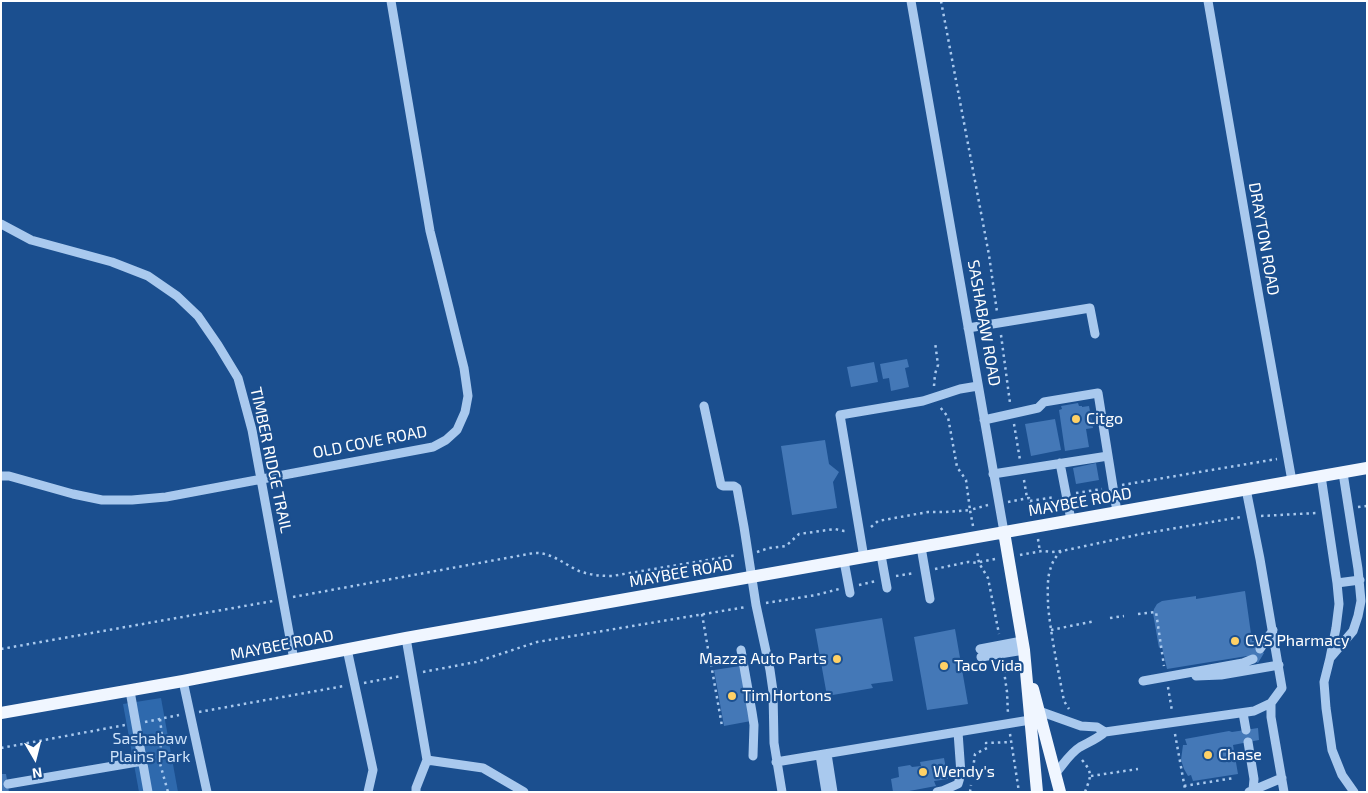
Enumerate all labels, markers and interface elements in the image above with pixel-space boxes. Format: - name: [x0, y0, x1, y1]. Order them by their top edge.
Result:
- street label: DRAYTON ROAD: [1245, 181, 1283, 297]
- street label: SASHABAW ROAD: [963, 258, 1005, 388]
- street label: TIMBER RIDGE TRAIL: [246, 385, 296, 535]
- place label: Citgo: [1086, 409, 1123, 429]
- marker: Citgo: [1070, 413, 1082, 425]
- street label: OLD COVE ROAD: [311, 422, 429, 462]
- street label: MAYBEE ROAD: [1027, 483, 1133, 521]
- street label: MAYBEE ROAD: [628, 554, 734, 592]
- street label: MAYBEE ROAD: [229, 626, 335, 664]
- place label: CVS Pharmacy: [1245, 631, 1349, 651]
- marker: CVS Pharmacy: [1229, 635, 1241, 647]
- place label: Mazza Auto Parts: [699, 649, 827, 669]
- marker: Mazza Auto Parts: [831, 653, 843, 665]
- place label: Taco Vida: [954, 656, 1023, 676]
- marker: Taco Vida: [938, 660, 950, 672]
- place label: Tim Hortons: [742, 686, 832, 706]
- marker: Tim Hortons: [726, 690, 738, 702]
- park label: Sashabaw Plains Park: [110, 729, 190, 767]
- north arrow: [10, 733, 60, 783]
- place label: Chase: [1218, 745, 1262, 765]
- marker: Chase: [1202, 749, 1214, 761]
- place label: Wendy's: [933, 762, 995, 782]
- text: N: [31, 764, 43, 782]
- marker: Wendy's: [917, 766, 929, 778]

